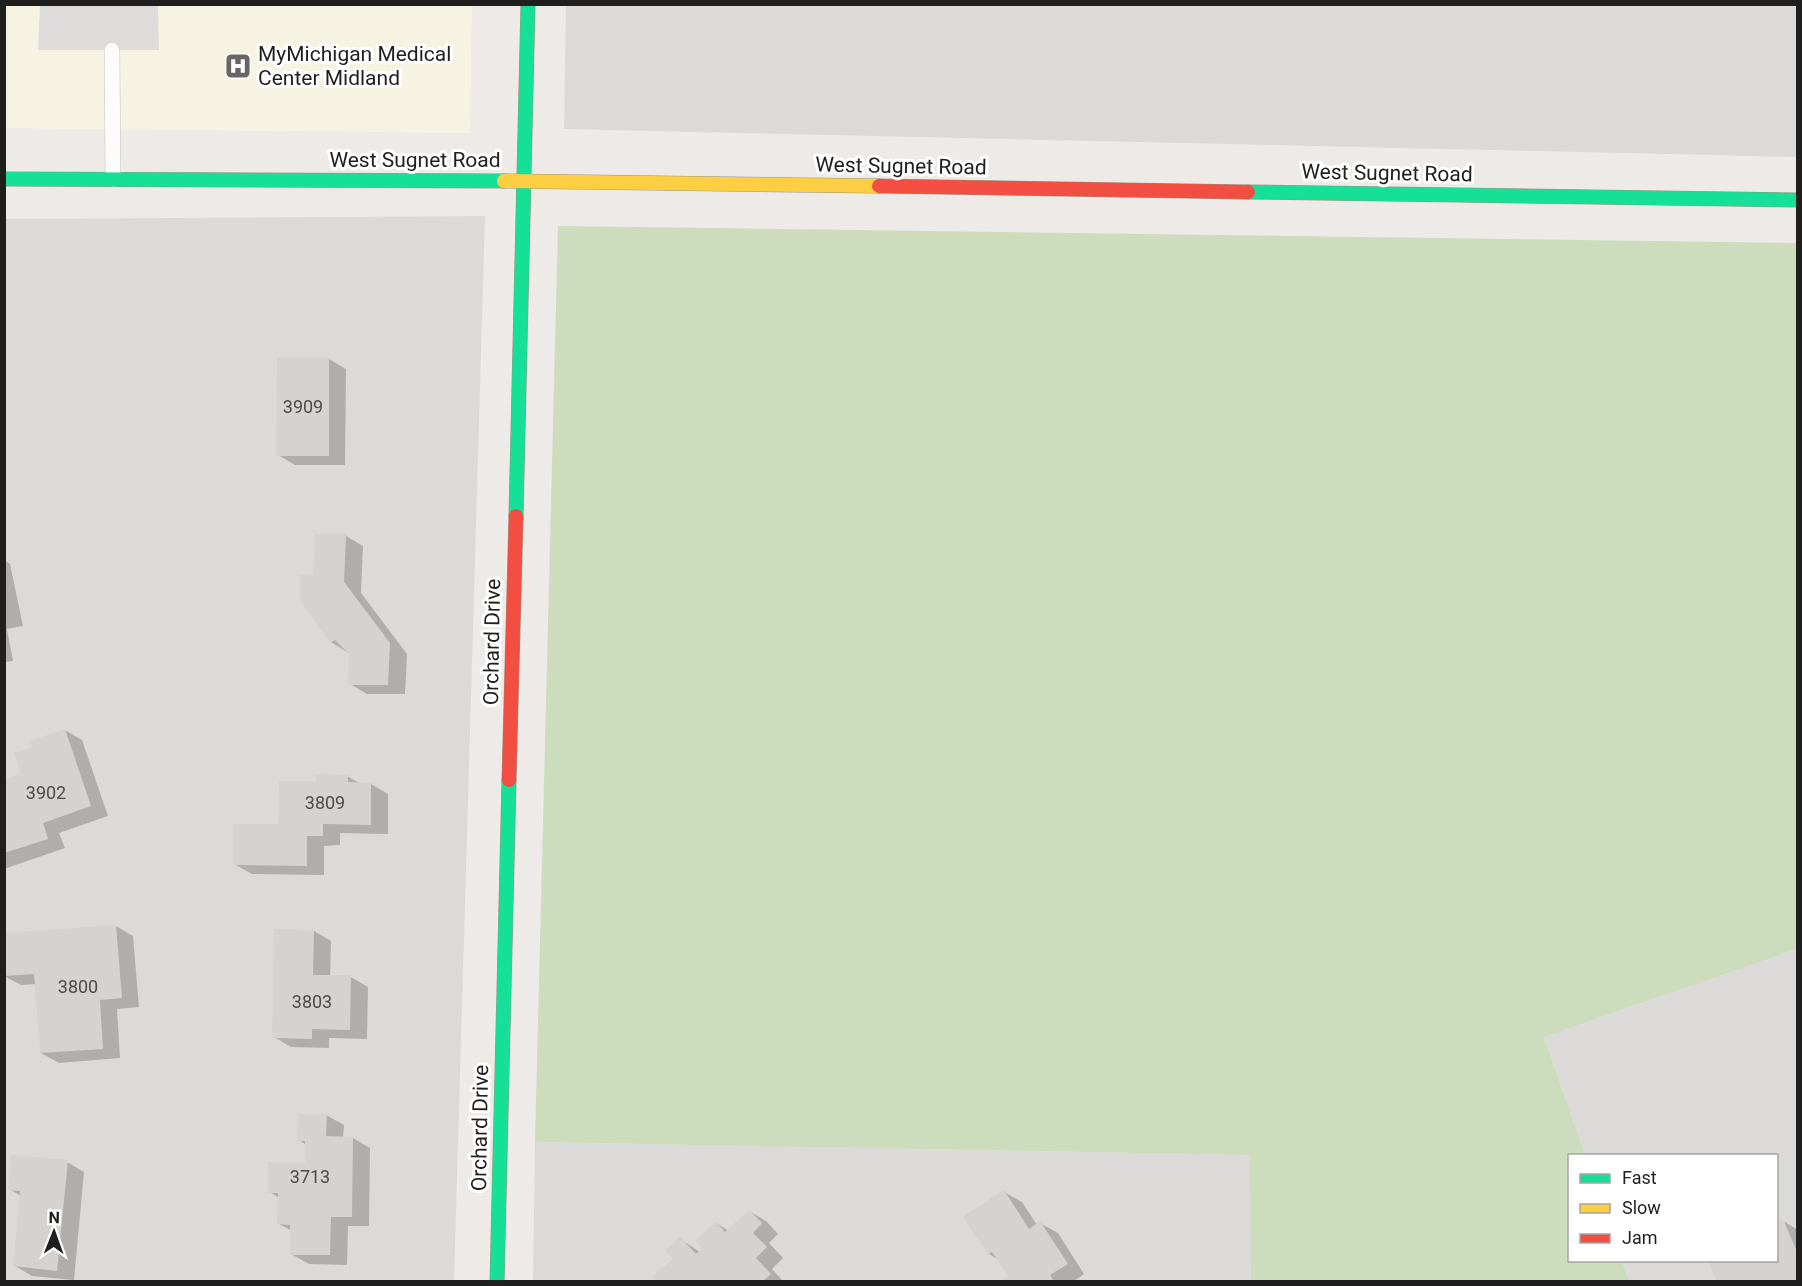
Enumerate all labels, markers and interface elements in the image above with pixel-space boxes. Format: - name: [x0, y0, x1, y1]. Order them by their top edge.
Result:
- place label: MyMichigan Medical Center Midland: [258, 42, 451, 90]
- hospital icon: MyMichigan Medical Center Midland: [223, 51, 253, 81]
- street label: West Sugnet Road: [329, 148, 501, 172]
- street label: West Sugnet Road: [815, 153, 987, 179]
- street label: West Sugnet Road: [1301, 160, 1473, 186]
- house number: 3909: [283, 396, 323, 417]
- street label: Orchard Drive: [479, 579, 505, 705]
- house number: 3902: [26, 782, 66, 803]
- house number: 3809: [305, 792, 345, 813]
- house number: 3800: [58, 976, 98, 997]
- house number: 3803: [292, 991, 332, 1012]
- street label: Orchard Drive: [467, 1065, 493, 1191]
- legend: [1568, 1154, 1778, 1262]
- house number: 3713: [290, 1166, 330, 1187]
- text: Fast: [1622, 1167, 1657, 1188]
- text: Slow: [1622, 1197, 1661, 1218]
- north arrow: [24, 1202, 84, 1262]
- text: N: [48, 1208, 60, 1227]
- text: Jam: [1622, 1227, 1658, 1248]

